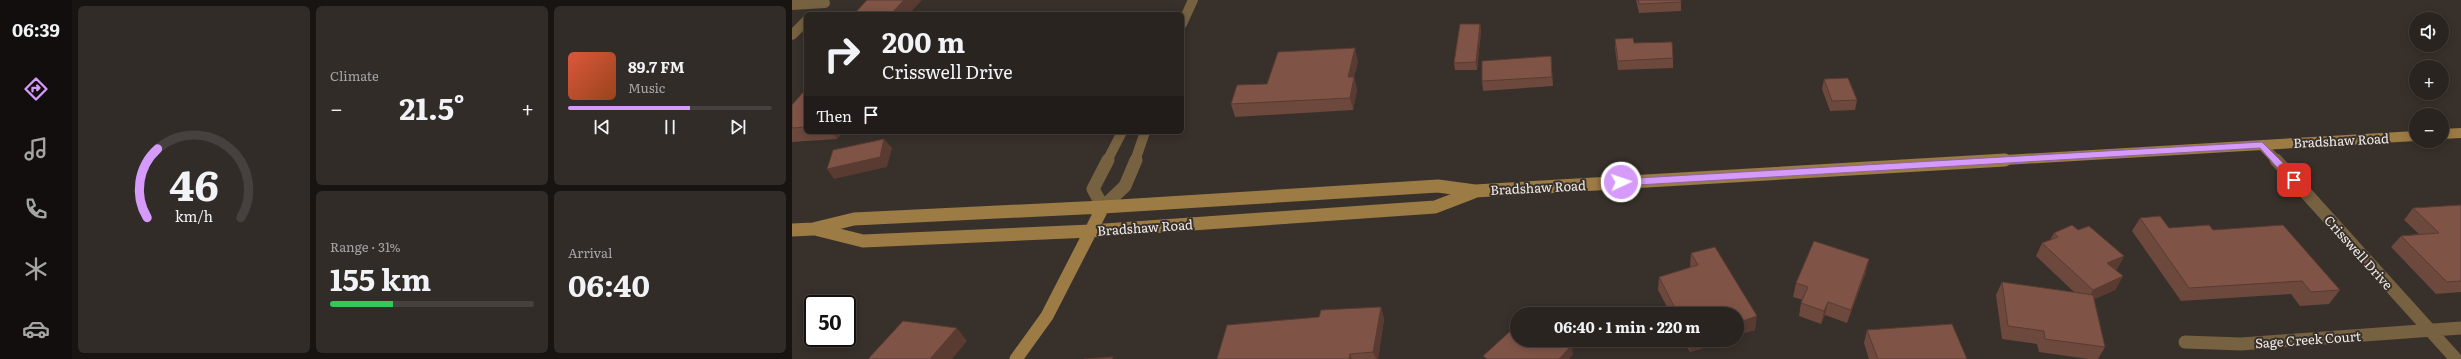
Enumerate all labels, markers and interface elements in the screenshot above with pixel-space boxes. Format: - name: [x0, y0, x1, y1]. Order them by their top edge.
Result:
- map controls: [2409, 12, 2449, 148]
- button: sound: [2409, 12, 2449, 52]
- text: 06:39: [12, 16, 60, 43]
- text: 200 m: [882, 20, 965, 62]
- icon: right: [816, 28, 868, 80]
- text: 89.7 FM: [628, 55, 685, 78]
- text: Crisswell Drive: [882, 58, 1013, 85]
- button: +: [2409, 60, 2449, 100]
- text: Climate: [330, 66, 379, 85]
- icon: directions: [22, 75, 50, 103]
- text: Music: [628, 78, 665, 97]
- text: 21.5°: [399, 85, 465, 129]
- text: −: [330, 91, 343, 124]
- text: +: [521, 91, 534, 124]
- text: Then: [816, 104, 852, 127]
- icon: arrive: [860, 104, 882, 126]
- button: −: [2409, 108, 2449, 148]
- icon: previous: [591, 116, 613, 138]
- icon: pause: [659, 116, 681, 138]
- icon: next: [727, 116, 749, 138]
- street label: Bradshaw Road: [2293, 128, 2389, 152]
- icon: music: [22, 135, 50, 163]
- text: 46: [169, 151, 219, 213]
- position arrow: [1600, 161, 1642, 203]
- pin: [2277, 163, 2311, 197]
- icon: arrive: [2283, 169, 2305, 191]
- street label: Bradshaw Road: [1490, 175, 1586, 199]
- icon: phone: [22, 195, 50, 223]
- text: km/h: [175, 204, 214, 225]
- street label: Crisswell Drive: [2320, 211, 2398, 294]
- street label: Bradshaw Road: [1096, 214, 1194, 240]
- text: Range · 31%: [330, 237, 401, 256]
- text: Arrival: [568, 243, 612, 262]
- icon: climate: [22, 255, 50, 283]
- text: 155 km: [330, 256, 431, 300]
- text: 06:40: [568, 262, 650, 306]
- speed limit sign: 50: [804, 295, 856, 347]
- icon: car: [22, 315, 50, 343]
- text: 06:40 · 1 min · 220 m: [1554, 315, 1700, 338]
- street label: Sage Creek Court: [2254, 326, 2362, 352]

